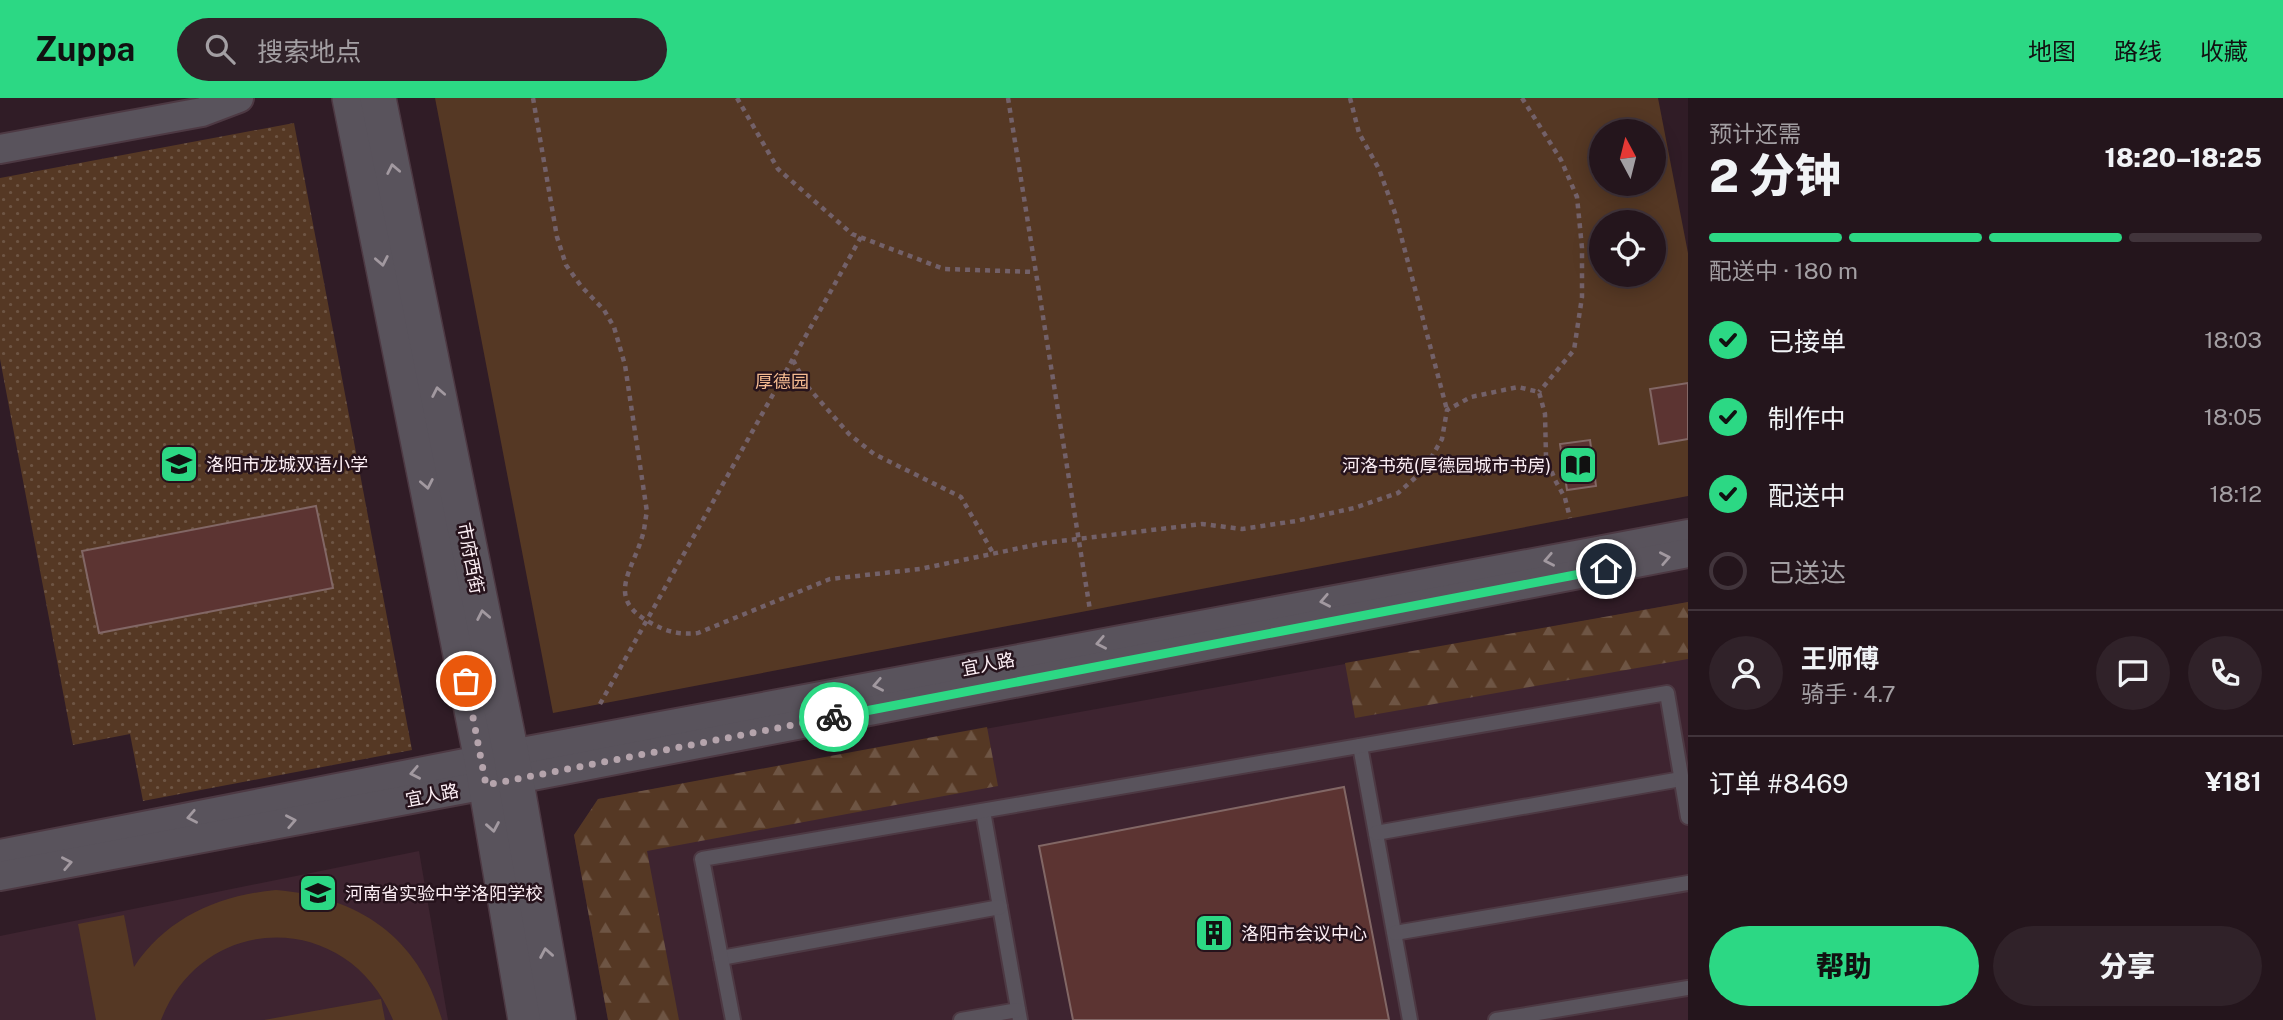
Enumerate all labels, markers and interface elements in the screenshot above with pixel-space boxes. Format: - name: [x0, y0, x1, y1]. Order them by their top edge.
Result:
- search box: [177, 18, 667, 81]
- text: Zuppa: [35, 30, 135, 68]
- icon: search: [201, 30, 239, 68]
- text: 搜索地点: [257, 36, 361, 67]
- text: 地图: [2028, 37, 2076, 65]
- text: 路线: [2114, 37, 2162, 65]
- text: 收藏: [2200, 37, 2248, 65]
- north arrow: [1589, 119, 1666, 196]
- map controls: [1589, 119, 1666, 287]
- text: 预计还需: [1709, 120, 1801, 147]
- text: 18:20–18:25: [2105, 142, 2262, 173]
- text: 2 分钟: [1709, 148, 1841, 202]
- one-way arrow: [386, 163, 401, 175]
- button: locate: [1589, 210, 1666, 287]
- one-way arrow: [374, 255, 389, 267]
- text: 配送中 · 180 m: [1709, 257, 1858, 284]
- icon: check: [1709, 321, 1747, 359]
- text: 已接单: [1768, 326, 1846, 357]
- text: 18:03: [2204, 326, 2262, 353]
- park label: 厚德园: [755, 371, 809, 392]
- one-way arrow: [431, 386, 446, 398]
- icon: check: [1709, 398, 1747, 436]
- text: 制作中: [1768, 403, 1846, 434]
- text: 18:05: [2204, 403, 2262, 430]
- school or university icon: 洛阳市龙城双语小学: [158, 443, 200, 485]
- library icon: 河洛书苑(厚德园城市书房): [1557, 444, 1599, 486]
- place label: 洛阳市龙城双语小学: [206, 454, 368, 475]
- place label: 河洛书苑(厚德园城市书房): [1342, 455, 1551, 476]
- icon: check: [1709, 475, 1747, 513]
- one-way arrow: [419, 478, 434, 490]
- text: 配送中: [1768, 480, 1846, 511]
- text: 18:12: [2209, 480, 2262, 507]
- street label: 市府西街: [454, 521, 488, 595]
- pin: [1576, 539, 1636, 599]
- icon: home: [1587, 550, 1625, 588]
- one-way arrow: [1543, 551, 1555, 566]
- one-way arrow: [1659, 551, 1671, 566]
- text: 已送达: [1768, 557, 1846, 588]
- one-way arrow: [1319, 593, 1331, 608]
- one-way arrow: [476, 609, 491, 621]
- one-way arrow: [1095, 635, 1107, 650]
- button: person: [1709, 636, 1783, 710]
- button: chat: [2096, 636, 2170, 710]
- button: phone: [2188, 636, 2262, 710]
- text: 王师傅: [1801, 643, 1879, 674]
- street label: 宜人路: [959, 649, 1017, 679]
- pin: [436, 651, 496, 711]
- icon: bag: [447, 662, 485, 700]
- one-way arrow: [872, 677, 884, 692]
- text: 骑手 · 4.7: [1801, 680, 1896, 707]
- courier: [799, 682, 869, 752]
- icon: bike: [815, 698, 853, 736]
- one-way arrow: [409, 765, 421, 780]
- text: ¥181: [2205, 766, 2262, 797]
- text: 订单 #8469: [1709, 768, 1848, 799]
- street label: 宜人路: [403, 780, 461, 810]
- one-way arrow: [186, 809, 198, 824]
- one-way arrow: [285, 815, 297, 830]
- one-way arrow: [485, 821, 500, 833]
- one-way arrow: [61, 856, 73, 871]
- school or university icon: 河南省实验中学洛阳学校: [297, 872, 339, 914]
- place label: 河南省实验中学洛阳学校: [345, 883, 543, 904]
- building icon: 洛阳市会议中心: [1193, 912, 1235, 954]
- place label: 洛阳市会议中心: [1241, 923, 1367, 944]
- button: 帮助: [1709, 926, 1979, 1006]
- button: 分享: [1993, 926, 2262, 1006]
- one-way arrow: [539, 947, 554, 959]

